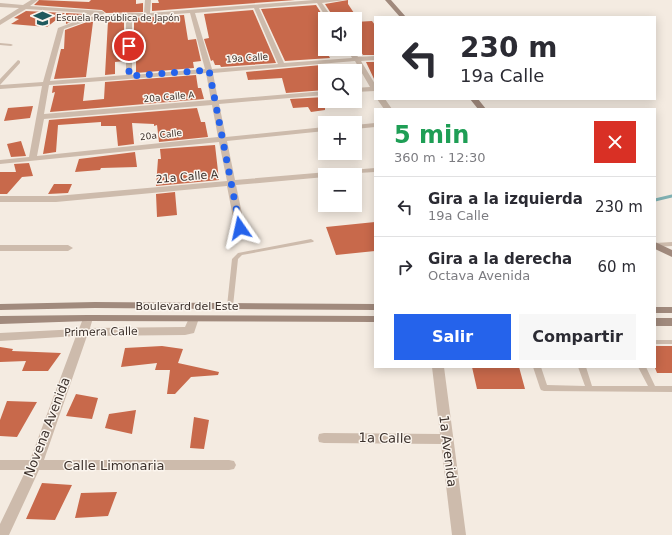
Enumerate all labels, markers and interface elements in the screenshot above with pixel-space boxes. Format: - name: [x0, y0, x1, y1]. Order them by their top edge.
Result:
- school or university icon: Escuela República de Japón: [33, 8, 53, 28]
- map controls: [318, 12, 362, 212]
- button: sound: [318, 12, 362, 56]
- place label: Escuela República de Japón: [56, 13, 180, 23]
- pin: [112, 29, 146, 63]
- text: 230 m: [460, 31, 557, 64]
- icon: left: [394, 32, 446, 84]
- icon: arrive: [118, 35, 140, 57]
- street label: 19a Calle: [226, 52, 269, 64]
- button: search: [318, 64, 362, 108]
- text: 19a Calle: [460, 65, 544, 86]
- street label: 20a Calle A: [143, 90, 196, 104]
- button: +: [318, 116, 362, 160]
- text: 5 min: [394, 121, 469, 149]
- button: close: [594, 121, 636, 163]
- street label: 20a Calle: [140, 128, 183, 142]
- text: 360 m · 12:30: [394, 150, 485, 165]
- street label: 21a Calle A: [155, 168, 219, 186]
- button: −: [318, 168, 362, 212]
- text: Gira a la izquierda: [428, 190, 583, 208]
- icon: left: [394, 196, 416, 218]
- text: 230 m: [595, 198, 643, 216]
- position arrow: [219, 207, 261, 249]
- text: 19a Calle: [428, 208, 489, 223]
- text: Gira a la derecha: [428, 250, 572, 268]
- icon: right: [394, 256, 416, 278]
- text: 60 m: [598, 258, 636, 276]
- text: Octava Avenida: [428, 268, 530, 283]
- street label: Boulevard del Este: [135, 300, 239, 313]
- button: Salir: [394, 314, 511, 360]
- button: Compartir: [519, 314, 636, 360]
- street label: Primera Calle: [64, 325, 138, 339]
- street label: Novena Avenida: [21, 375, 73, 479]
- street label: 1a Avenida: [436, 414, 460, 488]
- street label: 1a Calle: [359, 430, 411, 446]
- street label: Calle Limonaria: [64, 458, 165, 473]

